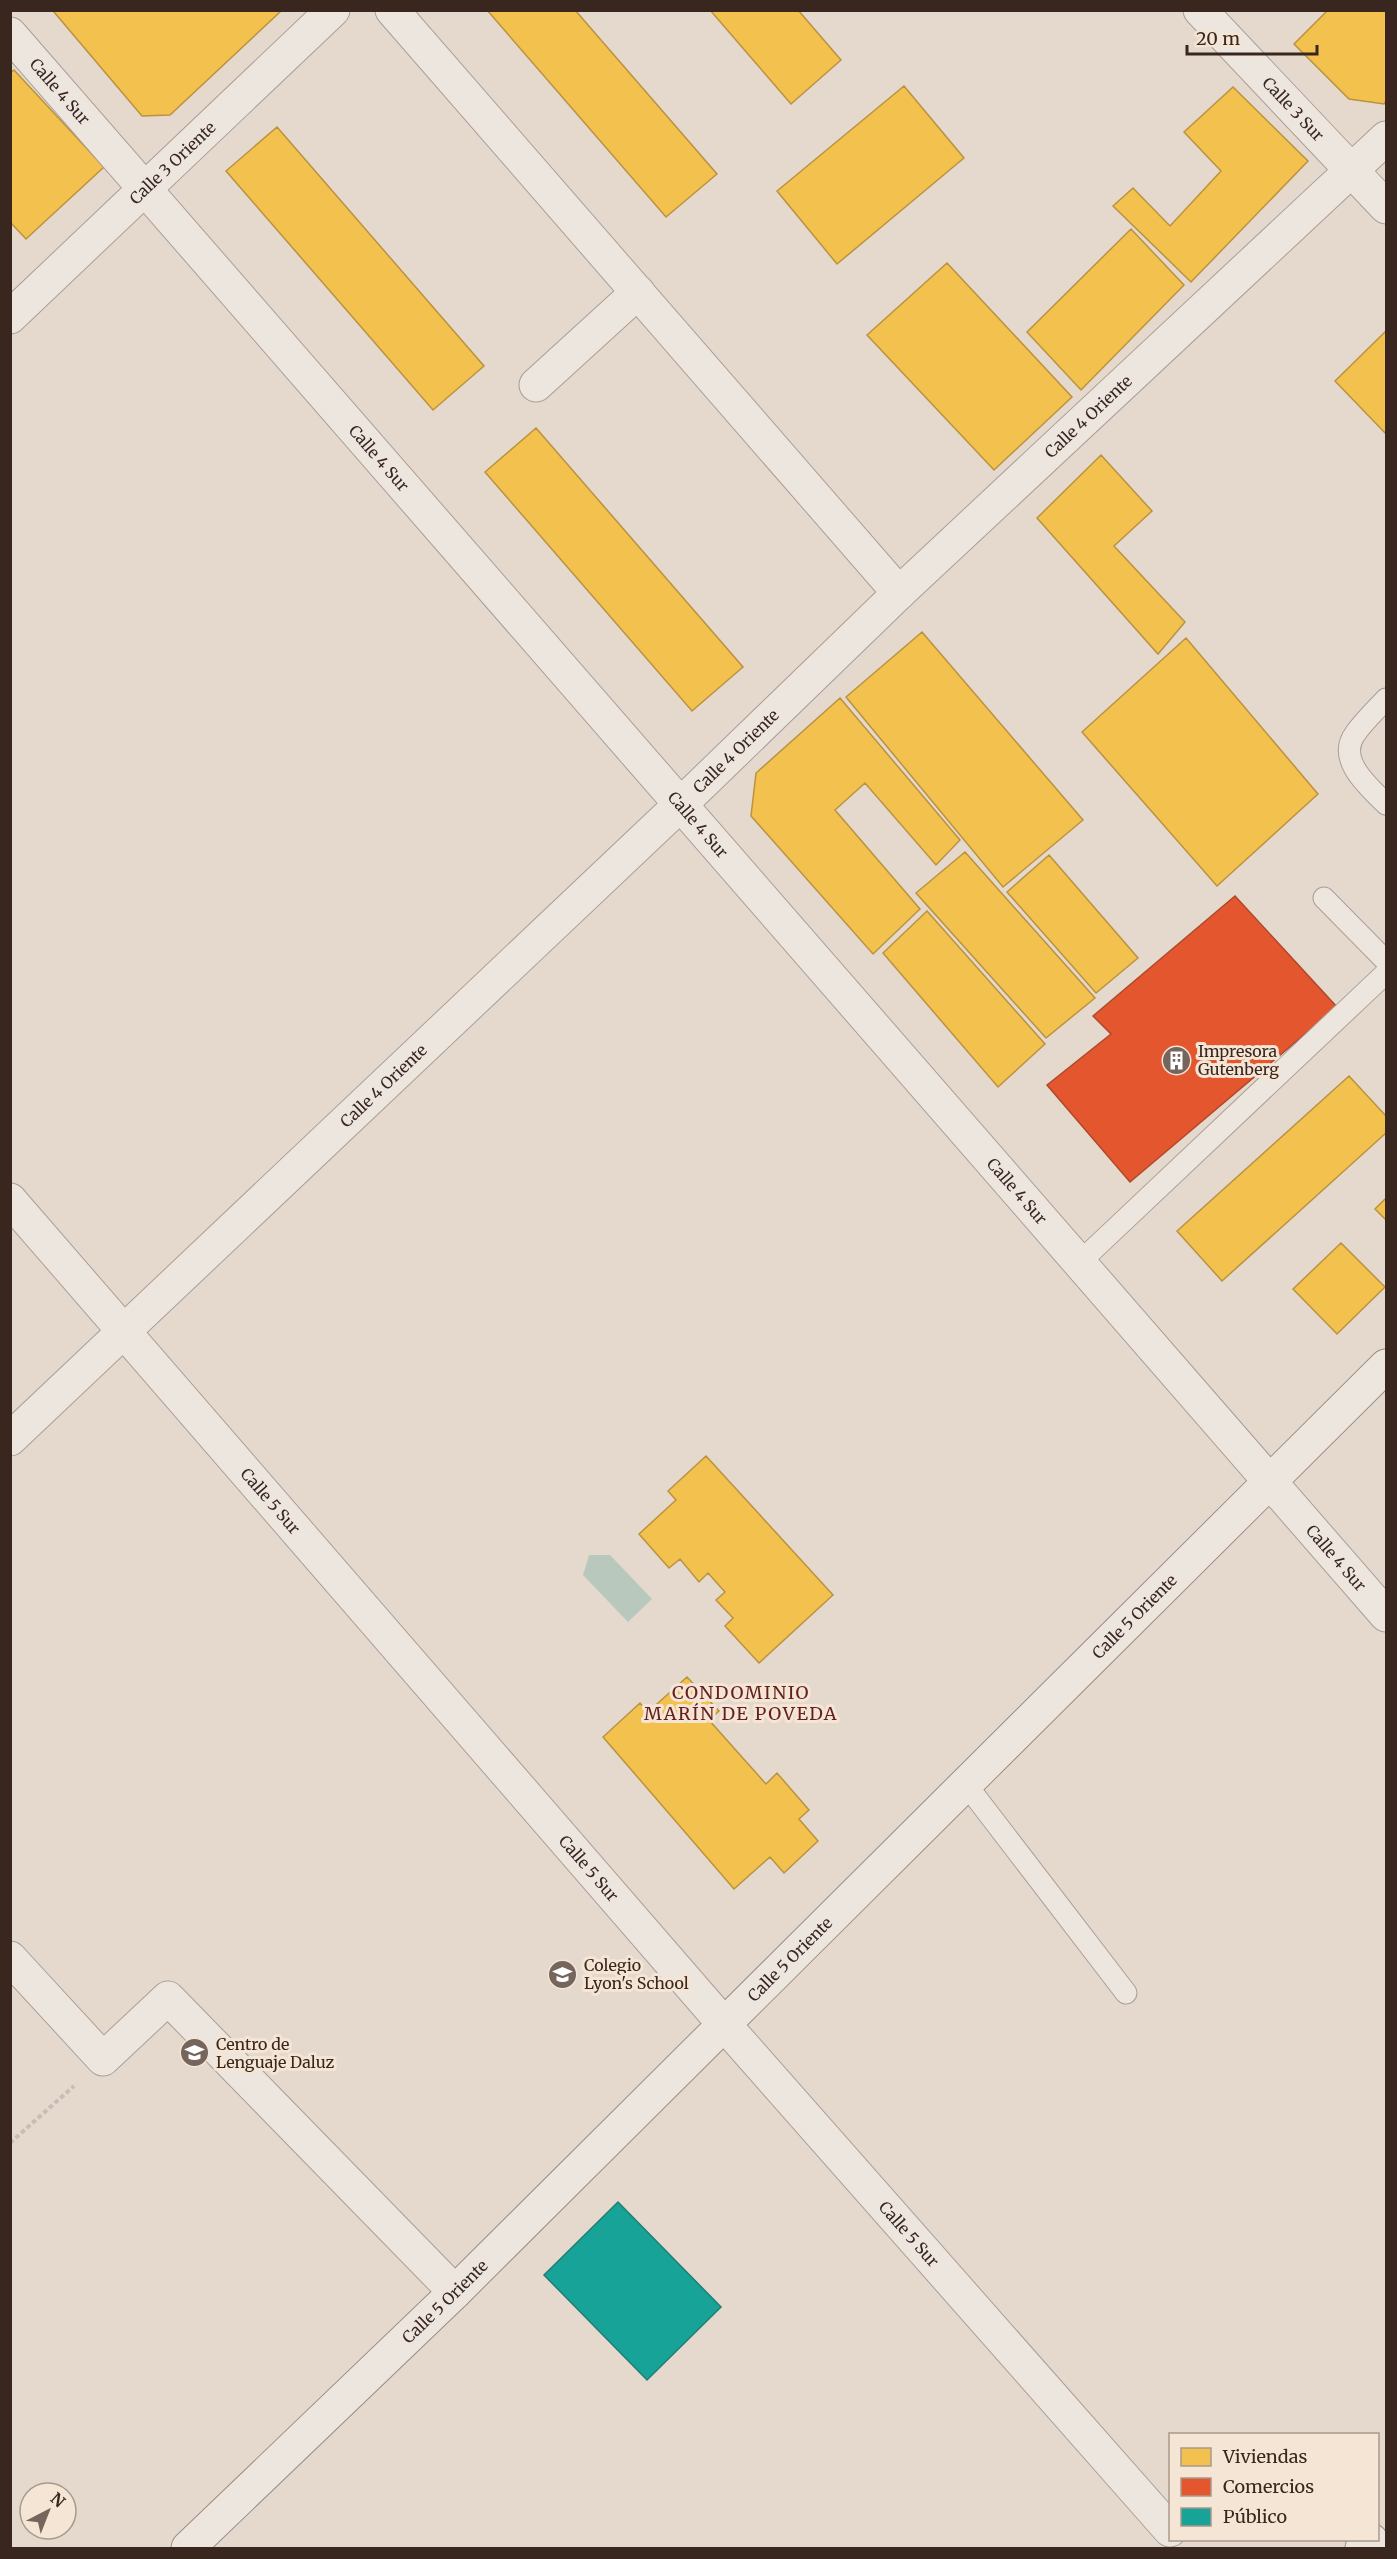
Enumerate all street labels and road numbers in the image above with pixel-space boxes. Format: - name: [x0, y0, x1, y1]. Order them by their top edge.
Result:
- street label: Calle 4 Sur: [26, 54, 94, 129]
- street label: Calle 3 Sur: [1258, 73, 1328, 145]
- street label: Calle 3 Oriente: [125, 117, 220, 208]
- street label: Calle 4 Oriente: [1040, 371, 1136, 462]
- street label: Calle 4 Sur: [345, 421, 413, 495]
- street label: Calle 4 Oriente: [689, 705, 783, 797]
- street label: Calle 4 Sur: [664, 787, 732, 862]
- street label: Calle 4 Oriente: [336, 1040, 431, 1131]
- street label: Calle 4 Sur: [983, 1154, 1051, 1228]
- street label: Calle 5 Sur: [237, 1464, 305, 1538]
- street label: Calle 4 Sur: [1302, 1520, 1370, 1595]
- street label: Calle 5 Oriente: [1088, 1570, 1181, 1663]
- street label: Calle 5 Sur: [555, 1831, 623, 1905]
- street label: Calle 5 Oriente: [743, 1913, 836, 2005]
- street label: Calle 5 Sur: [875, 2197, 943, 2271]
- street label: Calle 5 Oriente: [398, 2255, 492, 2347]

